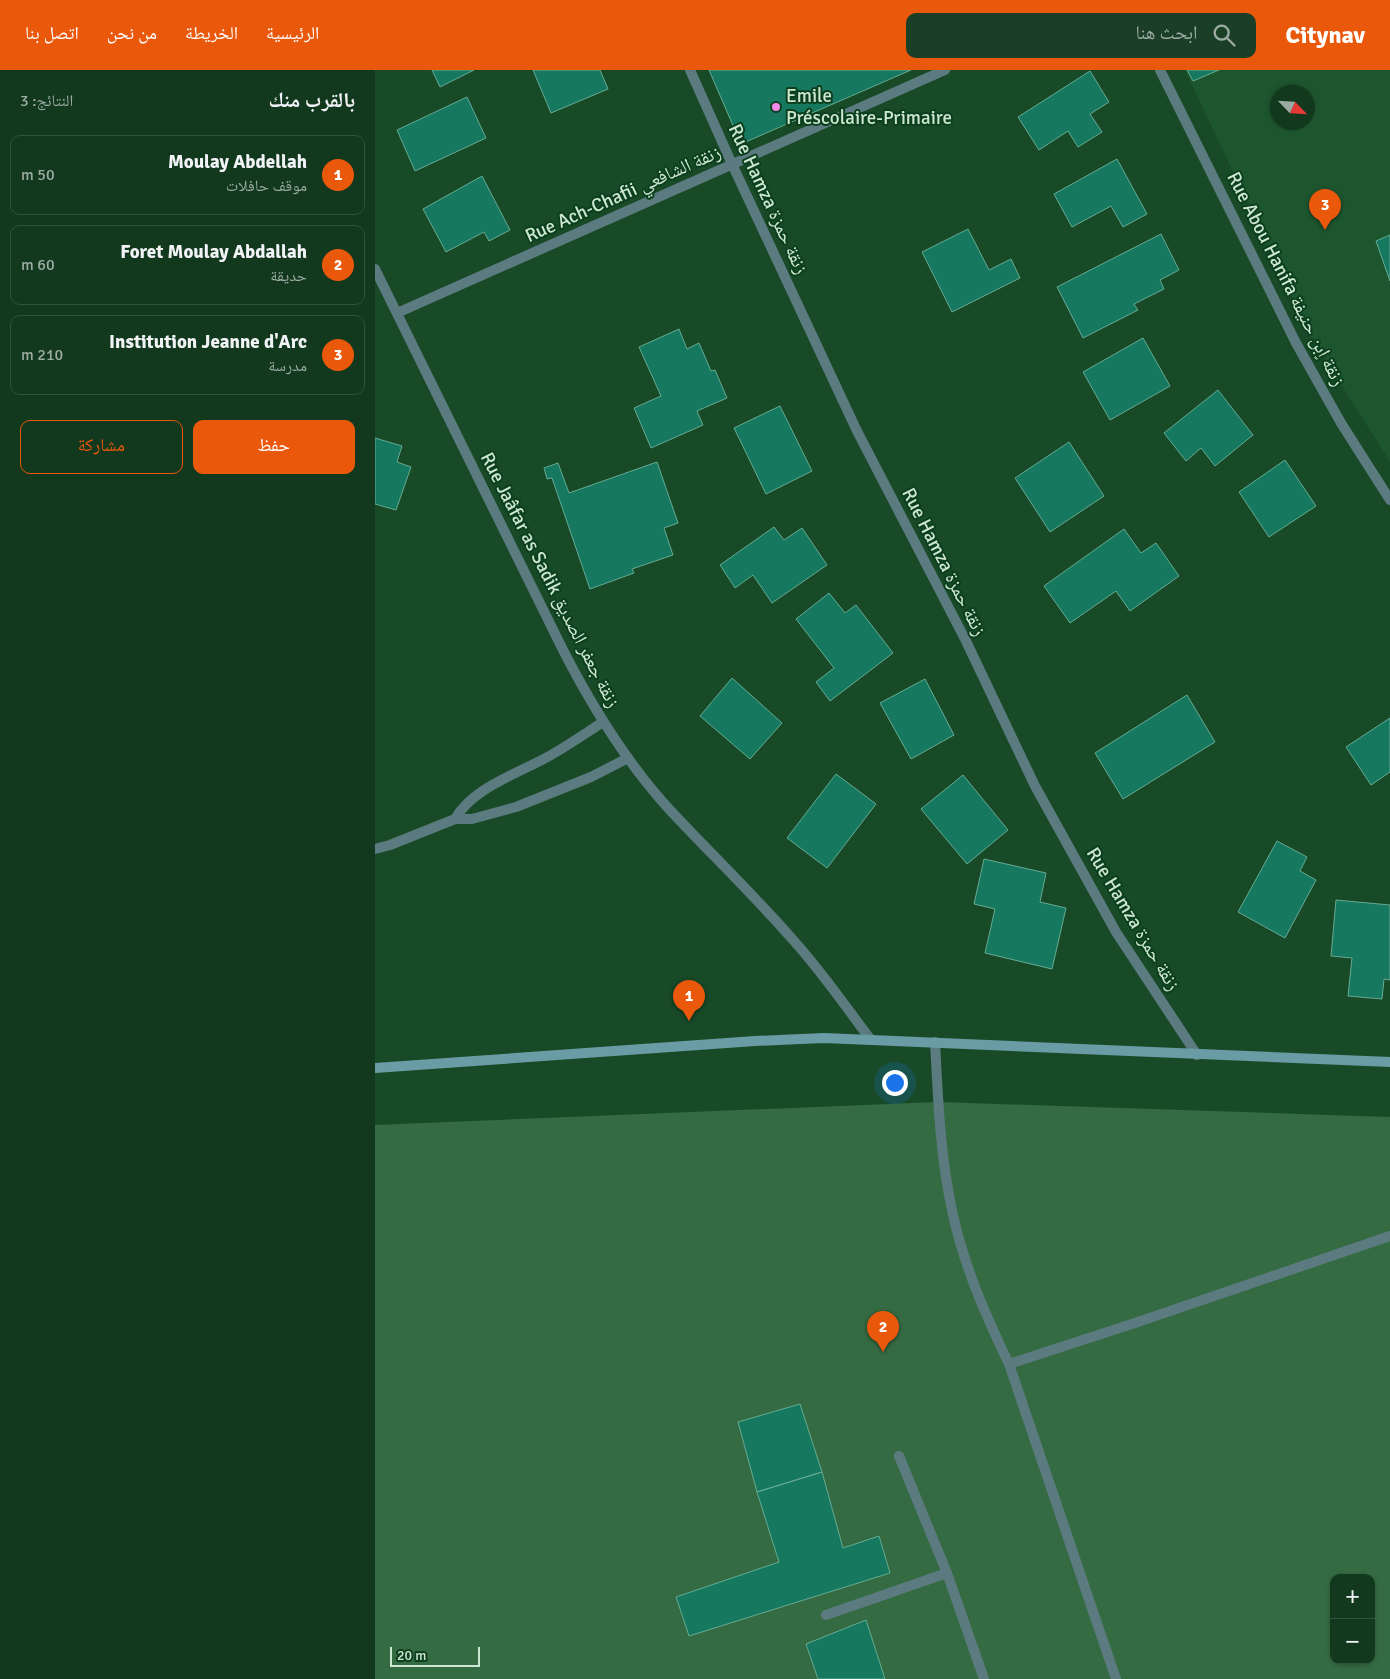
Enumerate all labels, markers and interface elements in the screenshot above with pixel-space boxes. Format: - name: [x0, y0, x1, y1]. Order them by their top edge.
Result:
- search box: [906, 13, 1256, 58]
- text: Citynav: [1286, 20, 1365, 50]
- text: ابحث هنا: [1135, 21, 1198, 45]
- icon: search: [1210, 21, 1238, 49]
- text: اتصل بنا: [25, 22, 79, 44]
- text: من نحن: [107, 22, 157, 44]
- text: الخريطة: [185, 22, 238, 44]
- text: الرئيسية: [266, 22, 319, 44]
- place label: Emile Préscolaire-Primaire: [786, 84, 952, 130]
- north arrow: [1270, 85, 1315, 130]
- text: بالقرب منك: [268, 87, 355, 113]
- text: النتائج: 3: [20, 91, 73, 111]
- marker: Emile Préscolaire-Primaire: [770, 101, 782, 113]
- street label: Rue Hamza زنقة حمزة: [723, 120, 813, 278]
- street label: Rue Ach-Chafii زنقة الشافعي: [521, 140, 726, 251]
- text: Moulay Abdellah: [168, 150, 307, 174]
- text: 50 m: [21, 165, 55, 185]
- text: 1: [334, 165, 342, 185]
- street label: Rue Abou Hanifa زنقة اٍبن حنيفة: [1221, 168, 1351, 390]
- text: موقف حافلات: [226, 176, 307, 196]
- pin: 3: [1309, 189, 1341, 230]
- text: Foret Moulay Abdallah: [120, 240, 307, 264]
- text: 60 m: [21, 255, 55, 275]
- text: 2: [334, 255, 342, 275]
- text: حديقة: [270, 266, 307, 286]
- text: Institution Jeanne d'Arc: [109, 330, 307, 354]
- text: 210 m: [21, 345, 63, 365]
- text: 3: [334, 345, 342, 365]
- text: مدرسة: [268, 356, 307, 376]
- button: مشاركة: [20, 420, 183, 474]
- button: حفظ: [193, 420, 355, 474]
- street label: Rue Jaâfar as Sadik زنقة جعفر الصديق: [475, 448, 625, 712]
- street label: Rue Hamza زنقة حمزة: [896, 484, 992, 640]
- street label: Rue Hamza زنقة حمزة: [1081, 843, 1185, 995]
- pin: 1: [673, 980, 705, 1021]
- your location: [882, 1070, 908, 1096]
- pin: 2: [867, 1311, 899, 1352]
- map controls: [1330, 1574, 1375, 1664]
- button: +: [1330, 1574, 1375, 1619]
- button: −: [1330, 1619, 1375, 1664]
- scale bar: [390, 1644, 480, 1667]
- text: 20 m: [397, 1647, 426, 1664]

